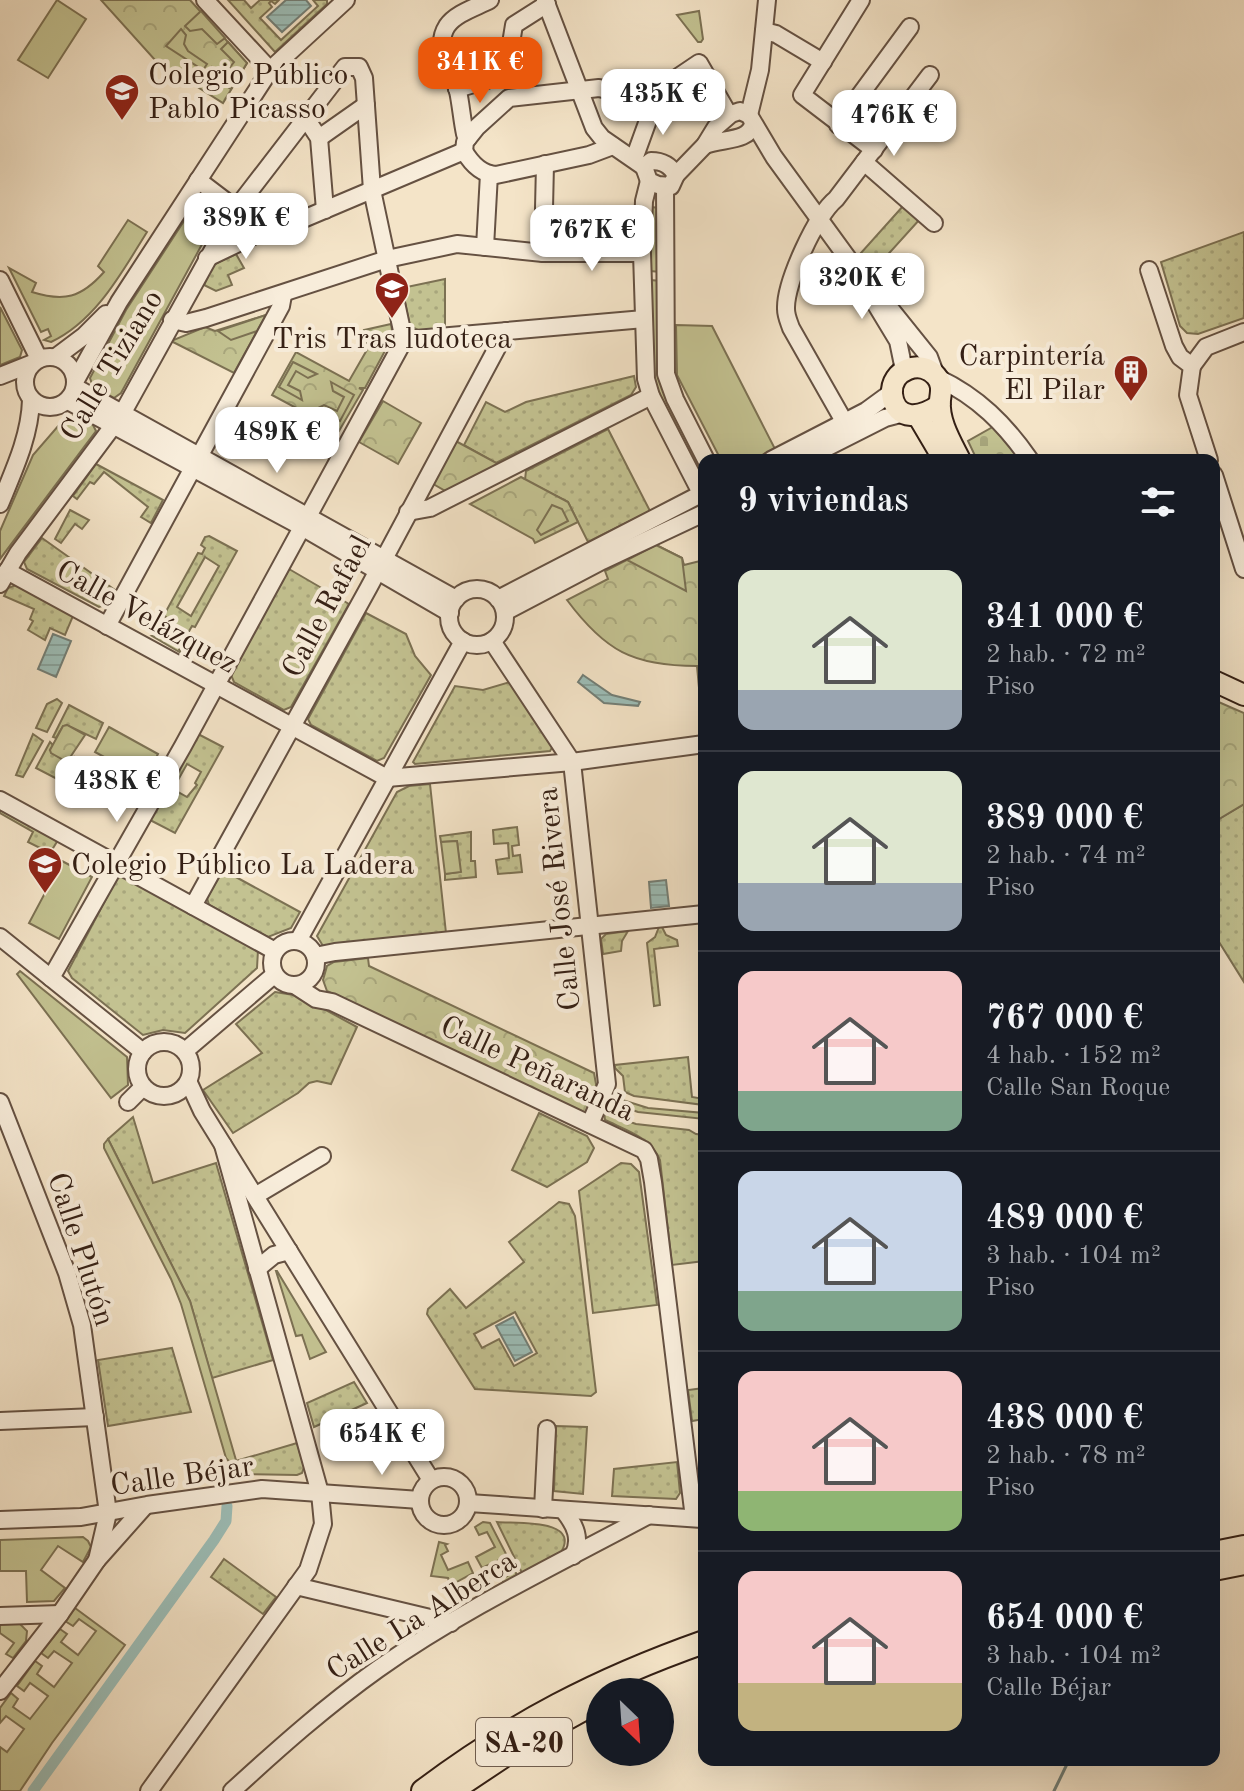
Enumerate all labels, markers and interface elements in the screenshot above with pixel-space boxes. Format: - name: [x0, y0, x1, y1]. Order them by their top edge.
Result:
- pin: 341K €: [415, 37, 545, 105]
- text: 341K €: [436, 50, 524, 76]
- place label: Colegio Público Pablo Picasso: [148, 61, 348, 125]
- pin: 435K €: [598, 69, 728, 137]
- school or university icon: Colegio Público Pablo Picasso: [103, 72, 141, 122]
- text: 435K €: [619, 82, 707, 108]
- pin: 476K €: [829, 90, 959, 158]
- text: 476K €: [850, 103, 938, 129]
- pin: 389K €: [181, 193, 311, 261]
- pin: 767K €: [527, 205, 657, 273]
- text: 389K €: [202, 206, 290, 232]
- text: 767K €: [548, 218, 636, 244]
- pin: 320K €: [797, 253, 927, 321]
- text: 320K €: [818, 266, 906, 292]
- school or university icon: Tris Tras ludoteca: [373, 270, 411, 320]
- street label: Calle Tiziano: [56, 285, 169, 447]
- place label: Tris Tras ludoteca: [272, 325, 512, 355]
- place label: Carpintería El Pilar: [958, 342, 1105, 406]
- building icon: Carpintería El Pilar: [1112, 353, 1150, 403]
- pin: 489K €: [212, 407, 342, 475]
- text: 489K €: [233, 420, 321, 446]
- icon: filters: [1136, 480, 1180, 524]
- text: 9 viviendas: [738, 485, 909, 519]
- street label: Calle Rafael: [278, 531, 378, 683]
- street label: Calle Velázquez: [51, 556, 241, 680]
- text: 341 000 €: [986, 601, 1143, 635]
- icon: home: [802, 602, 898, 698]
- text: 2 hab. · 72 m²: [986, 642, 1146, 668]
- text: Piso: [986, 674, 1035, 700]
- pin: 438K €: [52, 756, 182, 824]
- text: 438K €: [73, 769, 161, 795]
- street label: Calle José Rivera: [533, 785, 587, 1012]
- text: 389 000 €: [986, 802, 1143, 836]
- icon: home: [802, 803, 898, 899]
- text: 2 hab. · 74 m²: [986, 843, 1146, 869]
- school or university icon: Colegio Público La Ladera: [26, 845, 64, 895]
- place label: Colegio Público La Ladera: [71, 851, 415, 881]
- text: Piso: [986, 875, 1035, 901]
- text: 767 000 €: [986, 1002, 1143, 1036]
- icon: home: [802, 1003, 898, 1099]
- street label: Calle Peñaranda: [435, 1012, 639, 1128]
- text: 4 hab. · 152 m²: [986, 1043, 1161, 1069]
- text: Calle San Roque: [986, 1075, 1170, 1101]
- street label: Calle Plutón: [41, 1169, 119, 1330]
- text: 489 000 €: [986, 1202, 1143, 1236]
- icon: home: [802, 1203, 898, 1299]
- text: 3 hab. · 104 m²: [986, 1243, 1161, 1269]
- text: Piso: [986, 1275, 1035, 1301]
- text: 438 000 €: [986, 1402, 1143, 1436]
- icon: home: [802, 1403, 898, 1499]
- pin: 654K €: [317, 1409, 447, 1477]
- text: 654K €: [338, 1422, 426, 1448]
- text: 2 hab. · 78 m²: [986, 1443, 1146, 1469]
- street label: Calle Béjar: [109, 1452, 256, 1502]
- text: Piso: [986, 1475, 1035, 1501]
- street label: Calle La Alberca: [322, 1546, 522, 1687]
- text: 654 000 €: [986, 1602, 1143, 1636]
- icon: home: [802, 1603, 898, 1699]
- text: 3 hab. · 104 m²: [986, 1643, 1161, 1669]
- text: Calle Béjar: [986, 1675, 1111, 1701]
- north arrow: [586, 1678, 674, 1766]
- map controls: [586, 1678, 674, 1766]
- road number: SA-20: [476, 1718, 572, 1766]

